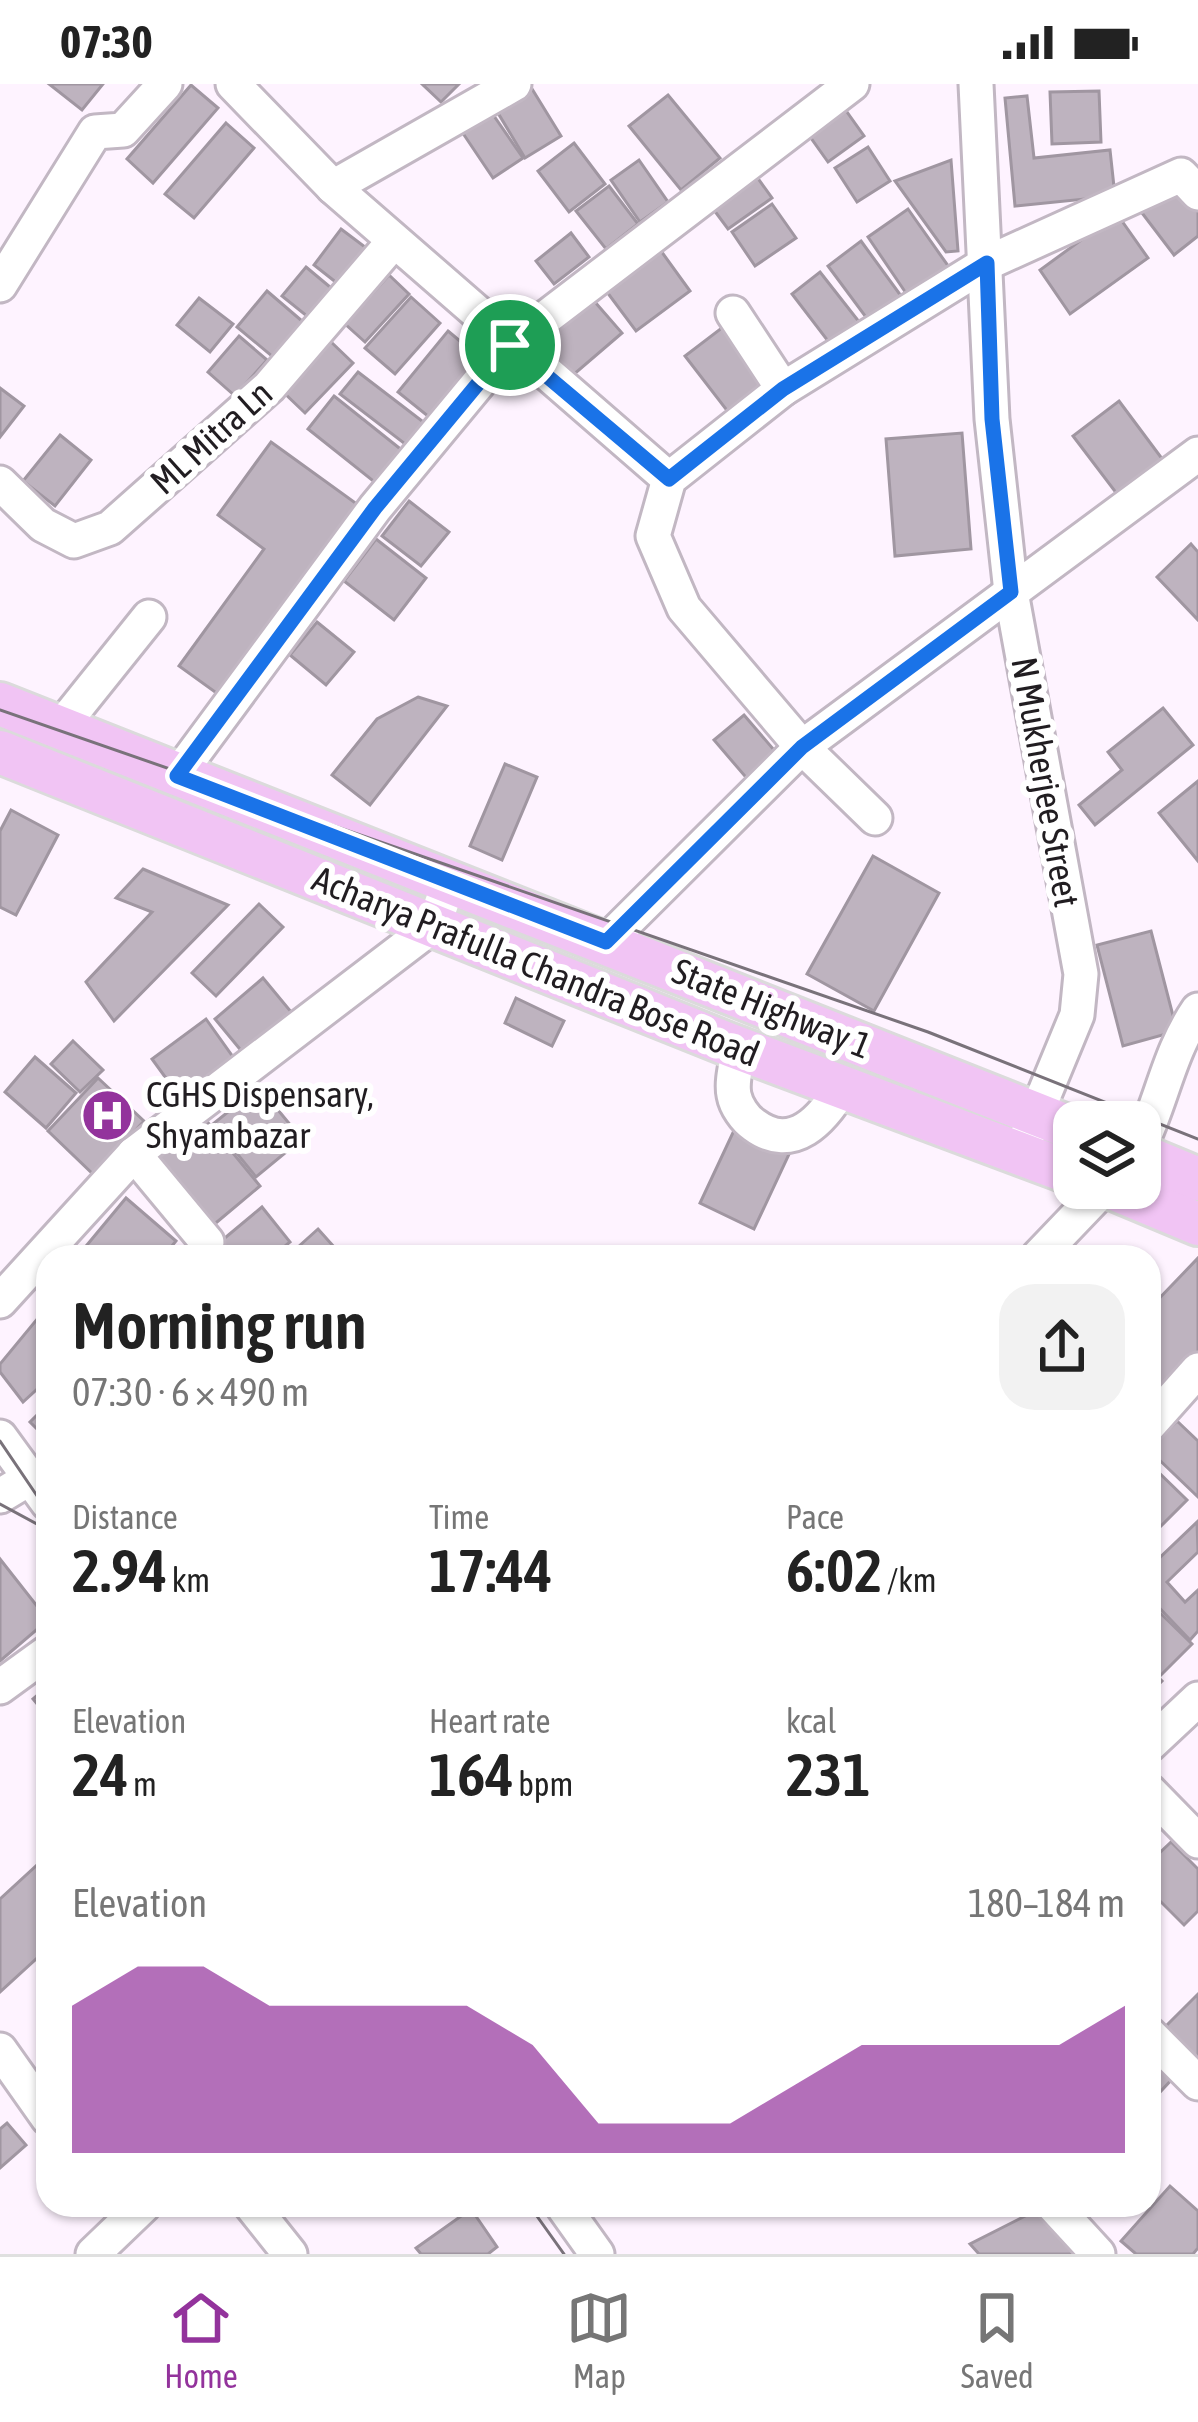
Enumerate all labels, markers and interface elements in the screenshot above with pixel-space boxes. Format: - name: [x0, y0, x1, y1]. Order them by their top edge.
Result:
- text: 07:30: [60, 16, 153, 68]
- pin: [459, 294, 561, 396]
- icon: arrive: [477, 312, 543, 378]
- street label: ML Mitra Ln: [142, 372, 280, 502]
- street label: N Mukherjee Street: [1003, 654, 1089, 910]
- street label: Acharya Prafulla Chandra Bose Road: [307, 857, 765, 1075]
- street label: State Highway 1: [667, 949, 877, 1067]
- place label: CGHS Dispensary, Shyambazar: [146, 1073, 374, 1156]
- hospital icon: CGHS Dispensary, Shyambazar: [79, 1087, 135, 1143]
- map controls: [1053, 1101, 1161, 1209]
- button: layers: [1053, 1101, 1161, 1209]
- button: share: [999, 1284, 1125, 1410]
- text: Morning run: [72, 1287, 367, 1363]
- text: 07:30 · 6 × 490 m: [72, 1370, 309, 1414]
- text: Distance: [72, 1498, 178, 1536]
- text: Time: [429, 1498, 489, 1536]
- text: Pace: [786, 1498, 844, 1536]
- text: 2.94: [72, 1536, 167, 1605]
- text: 17:44: [429, 1536, 552, 1605]
- text: 6:02: [786, 1536, 882, 1605]
- text: km: [167, 1561, 210, 1599]
- text: /km: [882, 1561, 936, 1599]
- text: Elevation: [72, 1702, 186, 1740]
- text: Heart rate: [429, 1702, 551, 1740]
- text: kcal: [786, 1702, 836, 1740]
- text: 24: [72, 1740, 128, 1809]
- text: 164: [429, 1740, 514, 1809]
- text: 231: [786, 1740, 871, 1809]
- text: m: [128, 1765, 157, 1803]
- text: bpm: [514, 1765, 573, 1803]
- text: Elevation: [72, 1881, 207, 1925]
- text: 180–184 m: [968, 1881, 1125, 1925]
- tab: Home: [164, 2285, 238, 2395]
- tab: Map: [566, 2285, 632, 2395]
- tab: Saved: [961, 2285, 1034, 2395]

